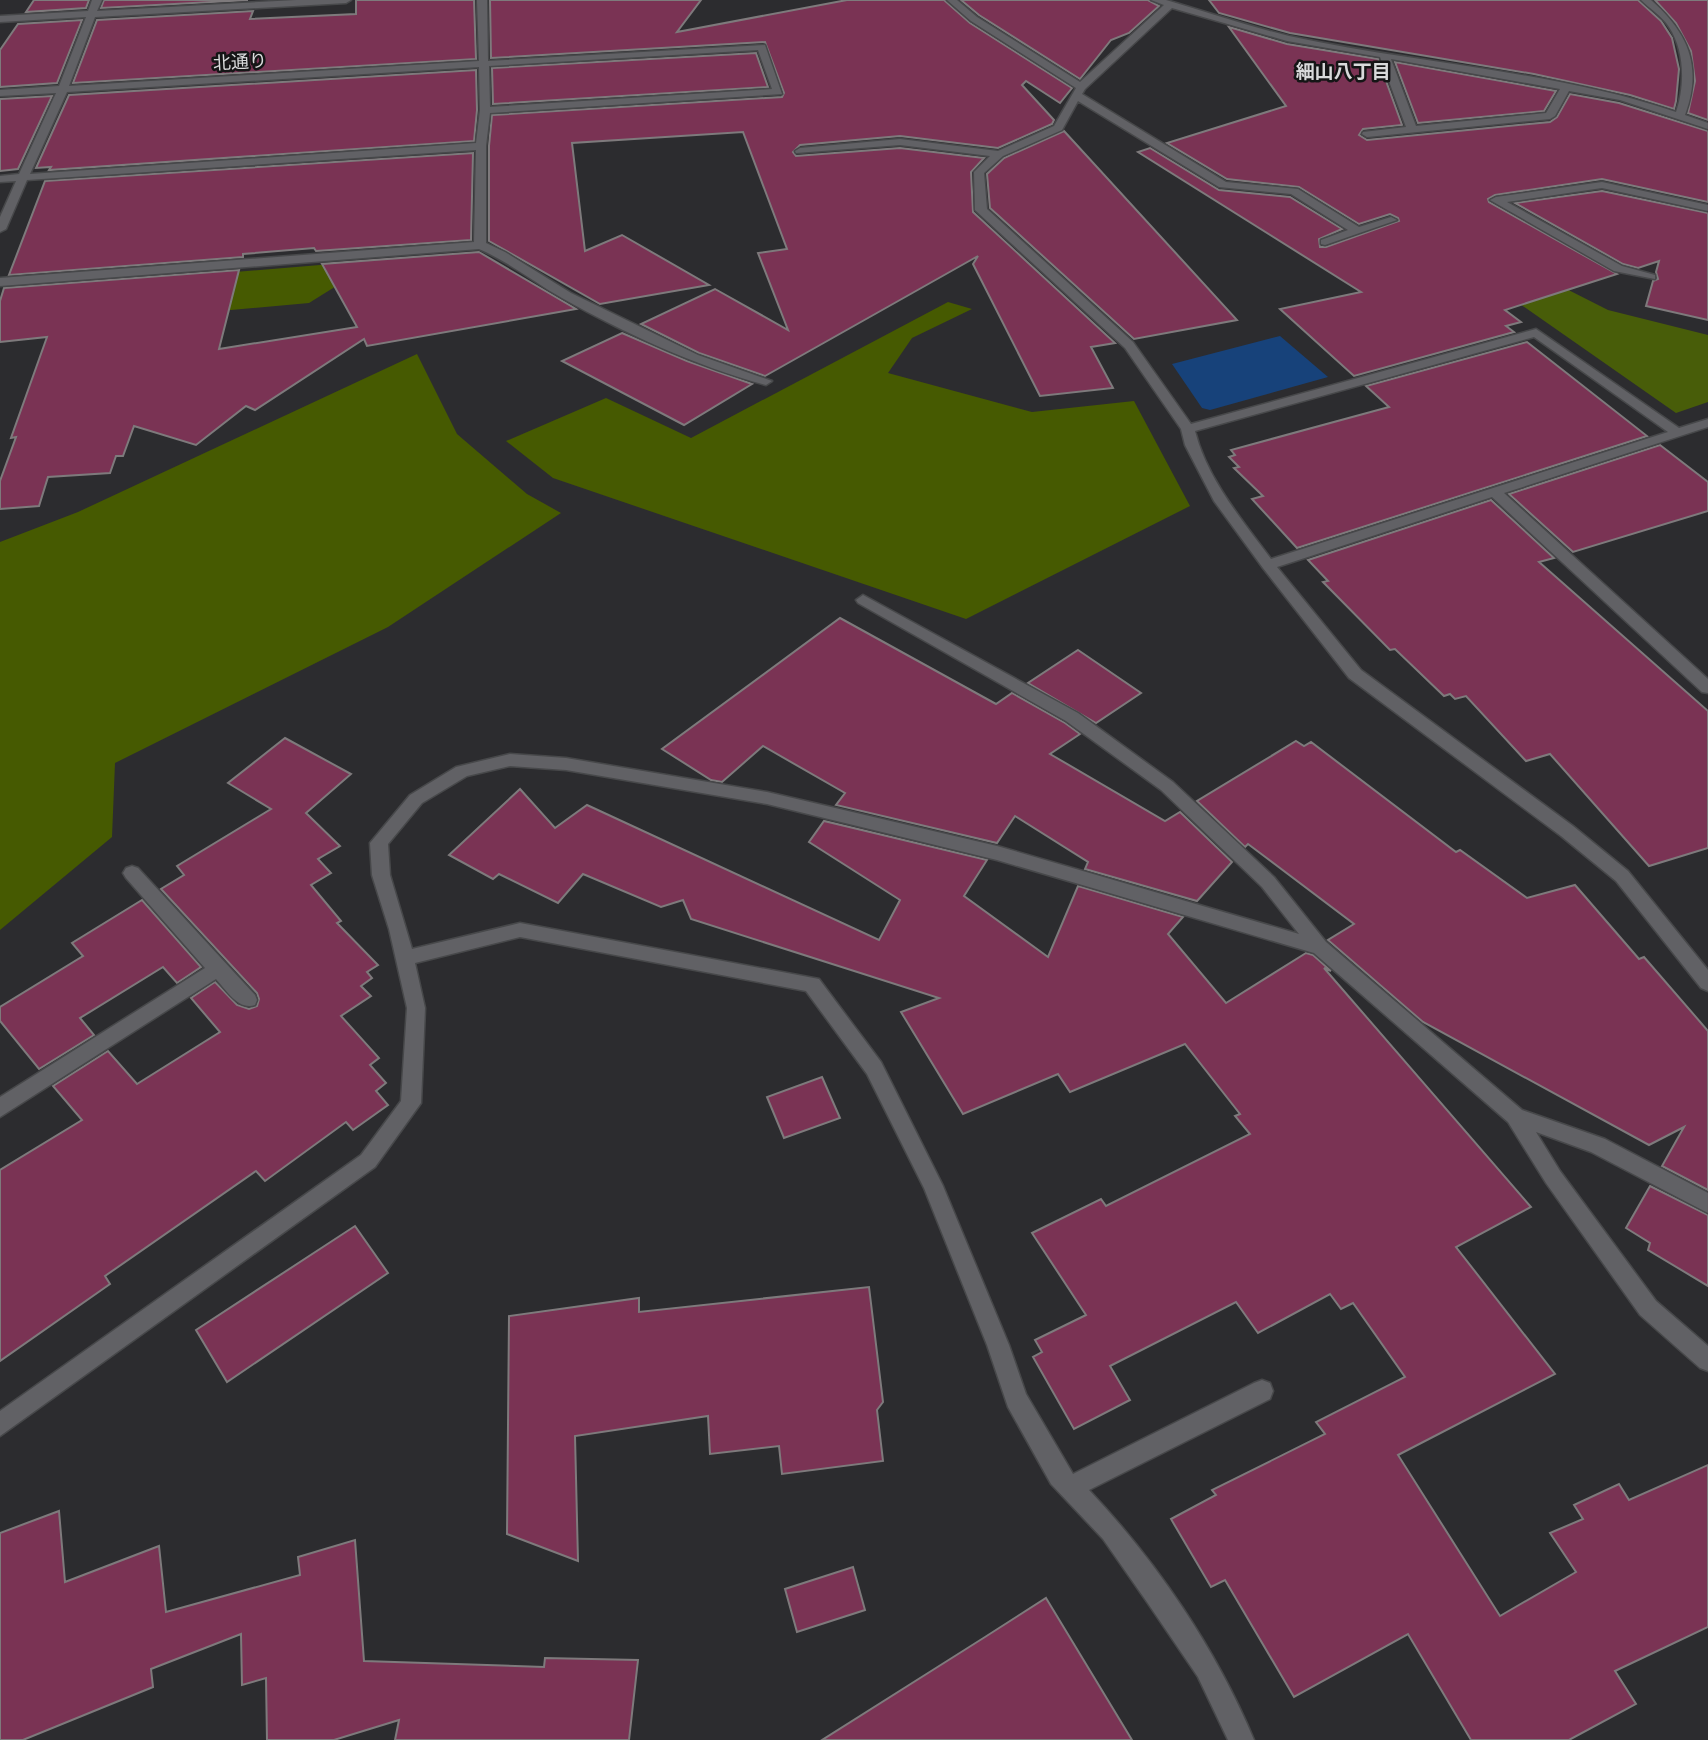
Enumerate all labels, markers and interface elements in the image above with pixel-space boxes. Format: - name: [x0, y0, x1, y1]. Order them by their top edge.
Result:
- street label: 北通り: [212, 50, 267, 73]
- district label: 細山八丁目: [1295, 60, 1391, 83]

